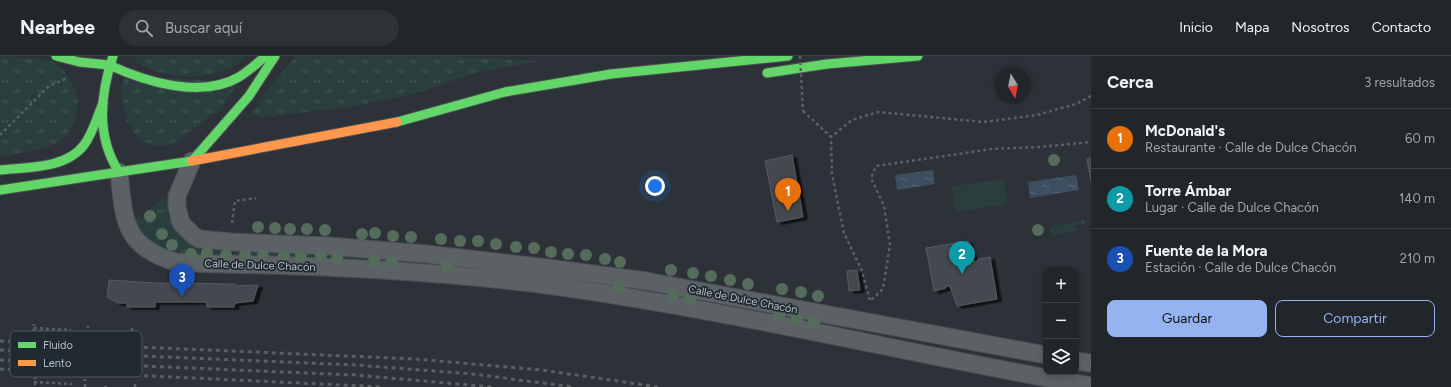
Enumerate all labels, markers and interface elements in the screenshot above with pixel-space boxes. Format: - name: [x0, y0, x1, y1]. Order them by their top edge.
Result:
- search box: [119, 10, 399, 46]
- text: Nearbee: [20, 16, 95, 39]
- icon: search: [133, 17, 155, 39]
- text: Buscar aquí: [165, 19, 242, 37]
- text: Inicio: [1179, 19, 1213, 36]
- text: Mapa: [1235, 19, 1269, 36]
- text: Nosotros: [1291, 19, 1350, 36]
- text: Contacto: [1372, 19, 1431, 36]
- north arrow: [995, 68, 1031, 104]
- text: Cerca: [1107, 72, 1154, 92]
- text: 3 resultados: [1364, 75, 1435, 90]
- text: McDonald's: [1145, 122, 1225, 140]
- text: 1: [1117, 131, 1123, 146]
- text: 60 m: [1405, 131, 1435, 146]
- text: Restaurante · Calle de Dulce Chacón: [1145, 140, 1356, 155]
- your location: [645, 176, 665, 196]
- pin: 1: [775, 178, 801, 211]
- text: Torre Ámbar: [1145, 182, 1231, 200]
- text: 2: [1116, 191, 1124, 206]
- text: 140 m: [1399, 191, 1435, 206]
- text: Lugar · Calle de Dulce Chacón: [1145, 200, 1319, 215]
- pin: 2: [949, 241, 975, 274]
- text: Fuente de la Mora: [1145, 242, 1268, 260]
- text: 3: [1116, 251, 1124, 266]
- text: 210 m: [1400, 251, 1435, 266]
- street label: Calle de Dulce Chacón: [204, 257, 316, 274]
- text: Estación · Calle de Dulce Chacón: [1145, 260, 1336, 275]
- pin: 3: [169, 264, 195, 297]
- map controls: [1043, 267, 1079, 375]
- button: +: [1043, 267, 1079, 303]
- street label: Calle de Dulce Chacón: [687, 282, 799, 316]
- button: Guardar: [1107, 300, 1267, 337]
- button: Compartir: [1275, 300, 1435, 337]
- button: −: [1043, 303, 1079, 339]
- legend: [10, 331, 142, 377]
- text: Fluido: [43, 339, 73, 352]
- button: layers: [1043, 339, 1079, 375]
- text: Lento: [43, 357, 71, 370]

